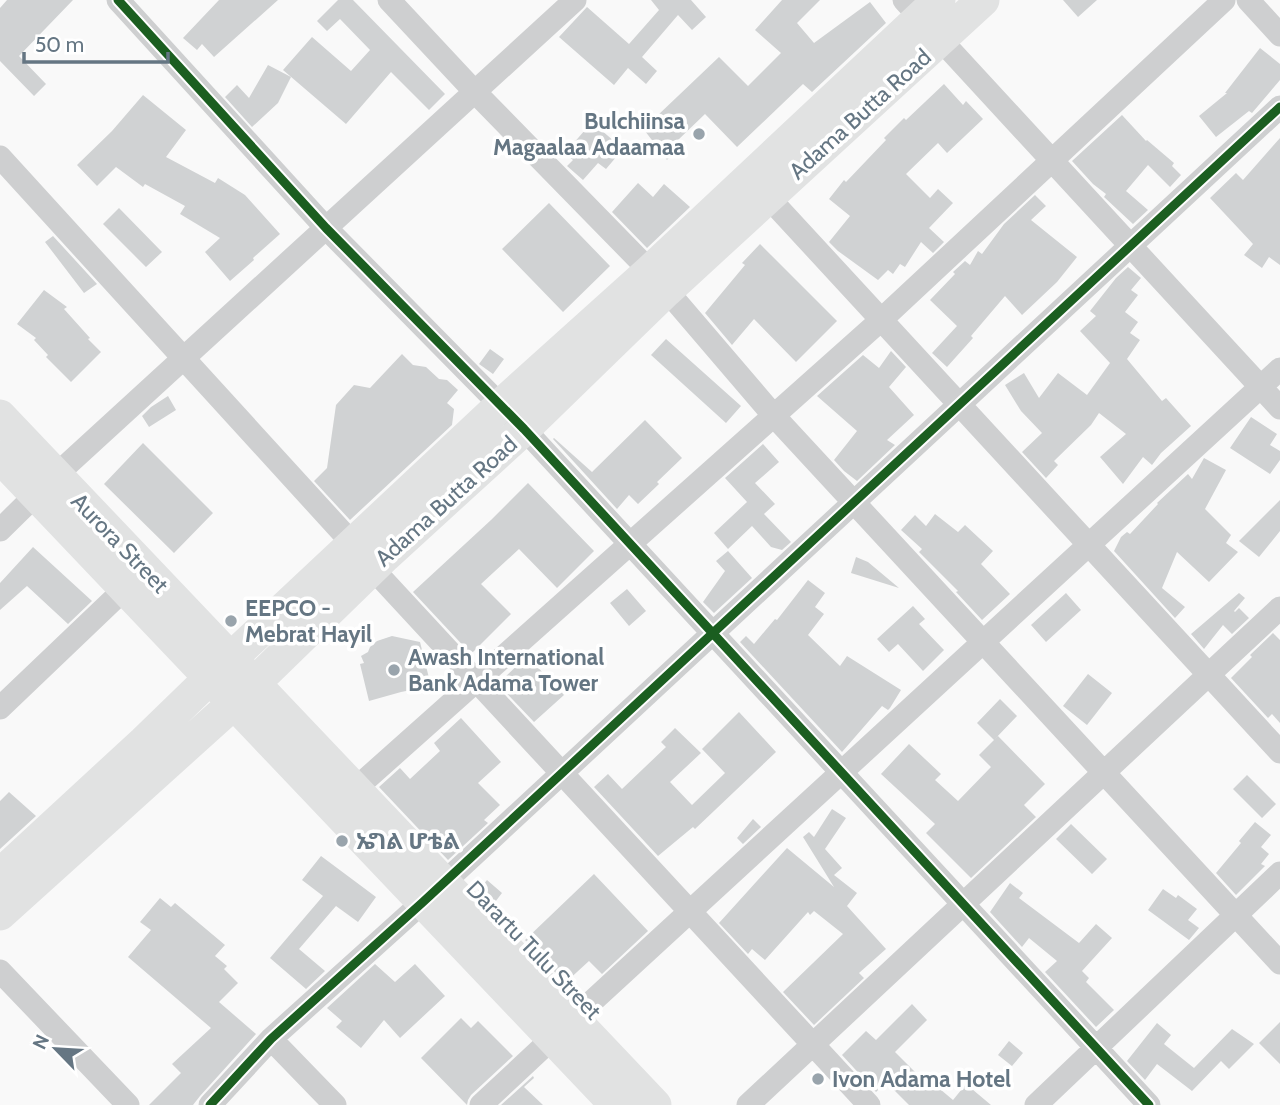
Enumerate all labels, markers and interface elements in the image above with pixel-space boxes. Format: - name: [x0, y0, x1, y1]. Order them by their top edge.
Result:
- scale bar: [24, 21, 168, 65]
- text: 50 m: [35, 32, 84, 57]
- street label: Adama Butta Road: [783, 43, 937, 185]
- place label: Bulchiinsa Magaalaa Adaamaa: [493, 107, 686, 161]
- marker: Bulchiinsa Magaalaa Adaamaa: [691, 126, 707, 142]
- street label: Adama Butta Road: [369, 430, 523, 572]
- street label: Aurora Street: [65, 487, 175, 599]
- place label: EEPCO - Mebrat Hayil: [245, 594, 372, 648]
- marker: EEPCO - Mebrat Hayil: [223, 613, 239, 629]
- place label: Awash International Bank Adama Tower: [408, 643, 604, 697]
- marker: Awash International Bank Adama Tower: [386, 662, 402, 678]
- place label: ኤግል ሆቴል: [356, 827, 460, 855]
- marker: ኤግል ሆቴል: [334, 833, 350, 849]
- street label: Darartu Tulu Street: [461, 875, 607, 1025]
- north arrow: [21, 1014, 91, 1084]
- text: N: [28, 1031, 54, 1053]
- place label: Ivon Adama Hotel: [832, 1065, 1011, 1093]
- marker: Ivon Adama Hotel: [810, 1071, 826, 1087]

